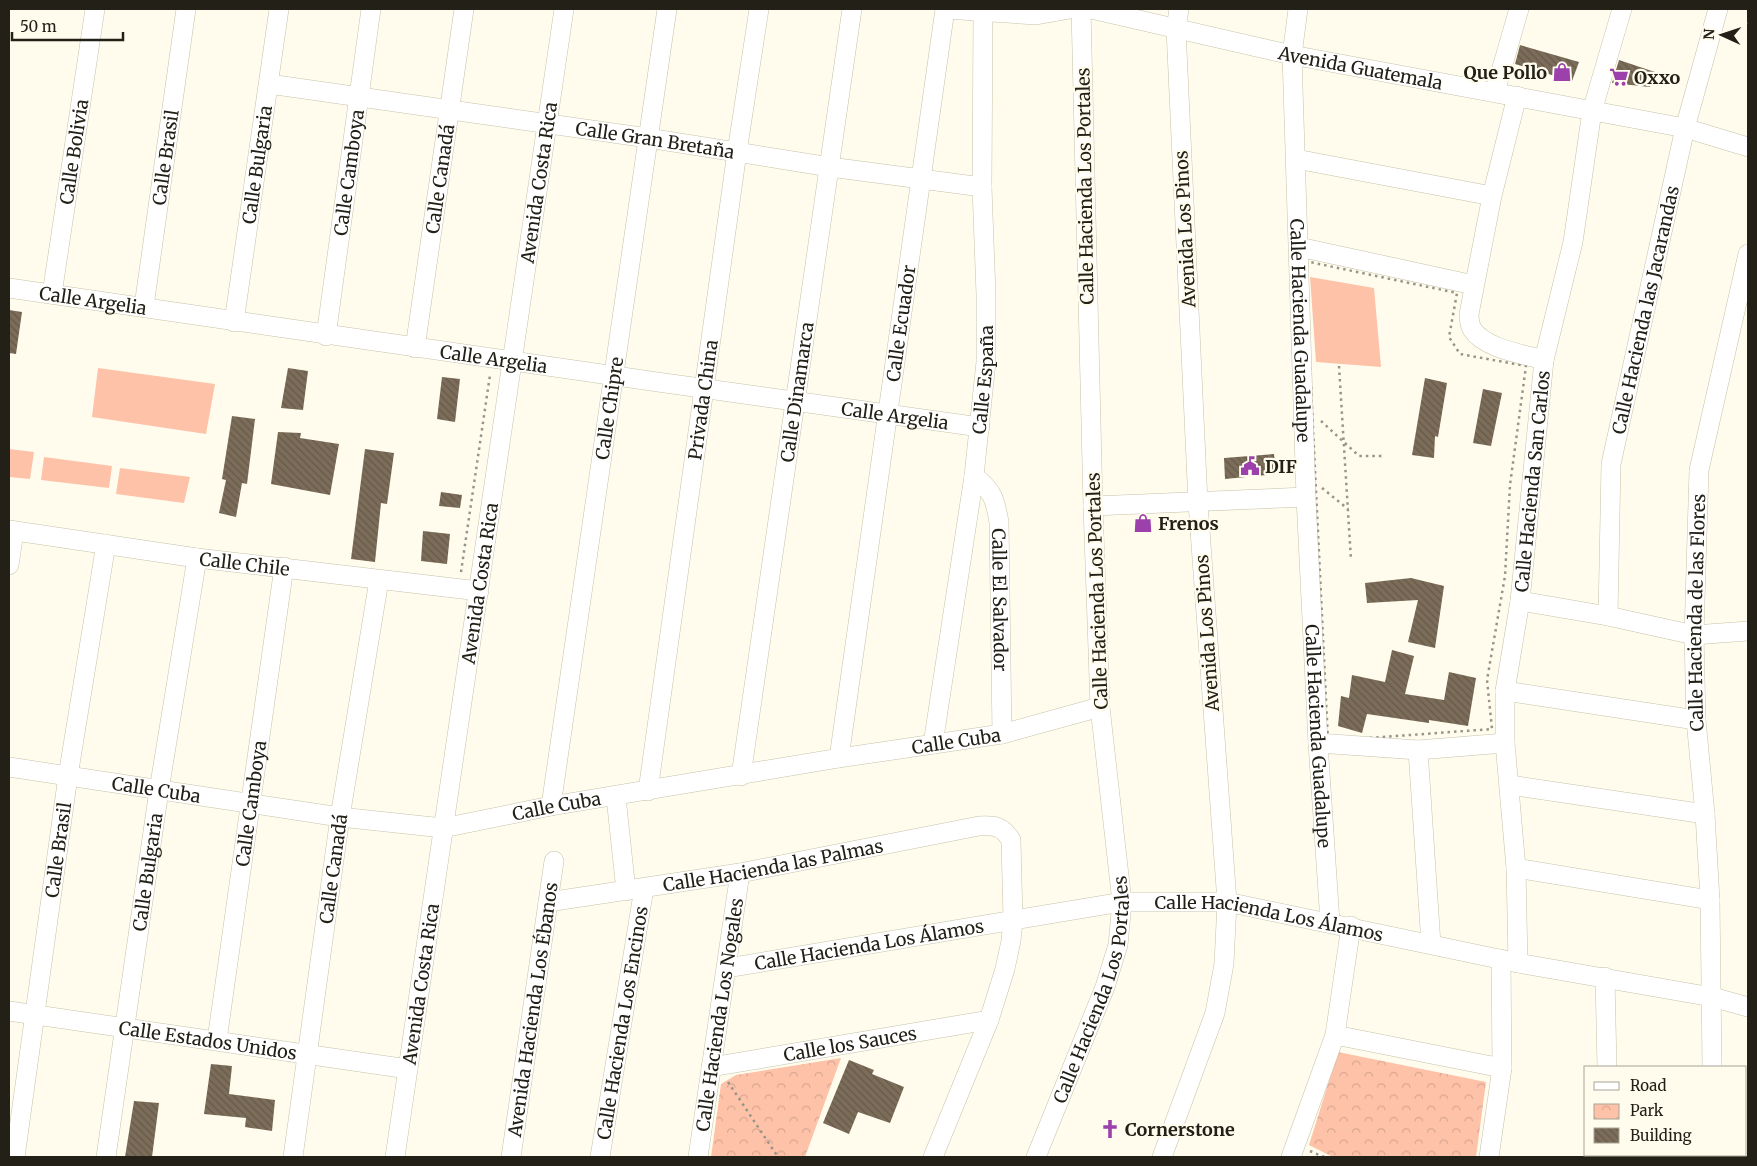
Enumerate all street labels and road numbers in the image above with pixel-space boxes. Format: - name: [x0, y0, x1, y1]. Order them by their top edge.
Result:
- street label: Avenida Guatemala: [1275, 41, 1445, 94]
- street label: Calle Hacienda Los Portales: [1071, 67, 1099, 305]
- street label: Calle Bolivia: [54, 97, 93, 206]
- street label: Avenida Costa Rica: [515, 100, 562, 266]
- street label: Calle Bulgaria: [237, 104, 277, 225]
- street label: Calle Brasil: [147, 108, 183, 207]
- street label: Calle Camboya: [328, 108, 369, 237]
- street label: Calle Gran Bretaña: [574, 116, 736, 163]
- street label: Calle Canadá: [420, 122, 459, 235]
- street label: Avenida Los Pinos: [1169, 150, 1201, 309]
- street label: Calle Hacienda las Jacarandas: [1606, 183, 1684, 436]
- street label: Calle Hacienda Guadalupe: [1286, 218, 1316, 443]
- street label: Calle Ecuador: [881, 263, 920, 383]
- street label: Calle Argelia: [38, 281, 148, 319]
- street label: Calle Dinamarca: [775, 320, 818, 464]
- street label: Calle España: [967, 325, 998, 435]
- street label: Privada China: [683, 338, 722, 461]
- street label: Calle Argelia: [439, 339, 549, 378]
- street label: Calle Chipre: [590, 355, 628, 461]
- street label: Calle Hacienda San Carlos: [1509, 369, 1554, 593]
- street label: Calle Argelia: [840, 397, 950, 434]
- street label: Calle Hacienda Los Portales: [1081, 472, 1113, 710]
- street label: Calle Hacienda de las Flores: [1682, 493, 1710, 733]
- street label: Avenida Costa Rica: [456, 501, 503, 666]
- street label: Calle El Salvador: [988, 528, 1013, 672]
- street label: Calle Chile: [198, 547, 291, 580]
- street label: Avenida Los Pinos: [1190, 554, 1224, 713]
- street label: Calle Hacienda Guadalupe: [1301, 624, 1337, 849]
- street label: Calle Cuba: [910, 723, 1003, 759]
- street label: Calle Camboya: [230, 738, 271, 868]
- street label: Calle Cuba: [110, 771, 203, 807]
- street label: Calle Cuba: [510, 786, 603, 825]
- street label: Calle Brasil: [40, 800, 76, 899]
- street label: Calle Bulgaria: [127, 811, 167, 933]
- street label: Calle Canadá: [314, 812, 352, 925]
- street label: Calle Hacienda las Palmas: [661, 834, 885, 896]
- street label: Calle Hacienda Los Portales: [1048, 875, 1134, 1106]
- street label: Avenida Hacienda Los Ébanos: [502, 880, 562, 1140]
- street label: Calle Hacienda Los Álamos: [1154, 890, 1386, 946]
- street label: Calle Hacienda Los Nogales: [690, 896, 748, 1133]
- street label: Avenida Costa Rica: [397, 901, 444, 1067]
- street label: Calle Hacienda Los Encinos: [592, 904, 652, 1141]
- street label: Calle Hacienda Los Álamos: [753, 914, 986, 975]
- street label: Calle Estados Unidos: [117, 1016, 299, 1064]
- street label: Calle los Sauces: [782, 1021, 918, 1066]

